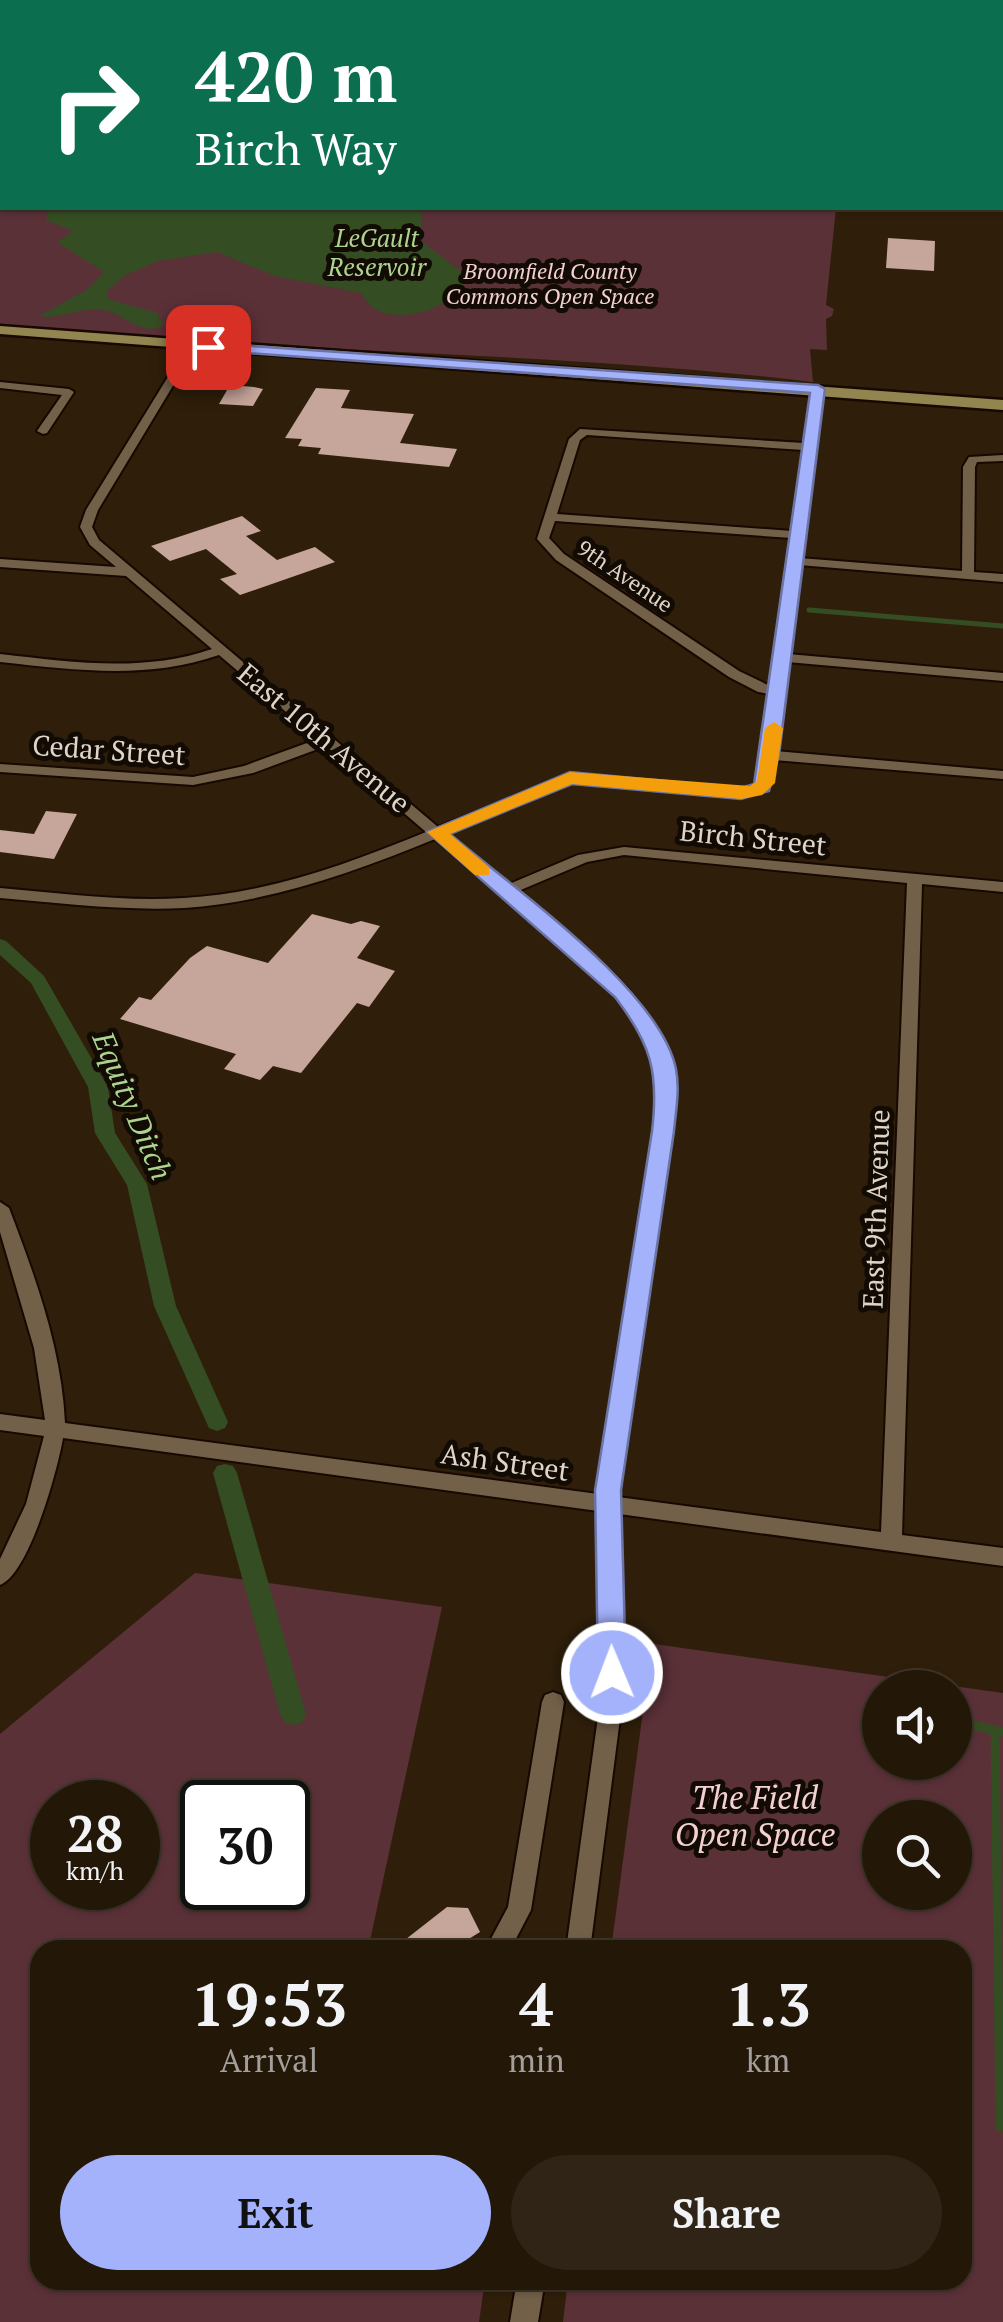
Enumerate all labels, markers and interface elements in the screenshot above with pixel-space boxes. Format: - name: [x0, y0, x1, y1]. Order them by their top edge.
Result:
- text: 420 m: [195, 29, 397, 122]
- icon: right: [30, 40, 160, 170]
- text: Birch Way: [195, 118, 396, 178]
- water label: LeGault Reservoir: [327, 221, 428, 283]
- park label: Broomfield County Commons Open Space: [446, 256, 654, 310]
- pin: [166, 305, 251, 390]
- icon: arrive: [181, 320, 236, 375]
- street label: 9th Avenue: [572, 533, 679, 618]
- street label: East 10th Avenue: [230, 655, 418, 821]
- street label: Cedar Street: [31, 726, 187, 773]
- street label: Birch Street: [678, 811, 829, 864]
- water label: Equity Ditch: [83, 1024, 182, 1186]
- street label: East 9th Avenue: [854, 1109, 897, 1309]
- street label: Ash Street: [439, 1434, 572, 1489]
- position arrow: [560, 1621, 664, 1725]
- map controls: [862, 1670, 972, 1910]
- button: sound: [862, 1670, 972, 1780]
- park label: The Field Open Space: [675, 1776, 835, 1855]
- speed limit sign: 30: [180, 1780, 310, 1910]
- text: 28: [67, 1800, 123, 1866]
- button: search: [862, 1800, 972, 1910]
- text: km/h: [66, 1854, 124, 1887]
- text: 19:53: [191, 1964, 347, 2043]
- text: 4: [519, 1964, 553, 2043]
- text: 1.3: [725, 1964, 811, 2043]
- text: Arrival: [220, 2039, 318, 2081]
- text: min: [508, 2039, 564, 2081]
- text: km: [746, 2039, 790, 2081]
- button: Exit: [60, 2155, 491, 2270]
- button: Share: [511, 2155, 942, 2270]

